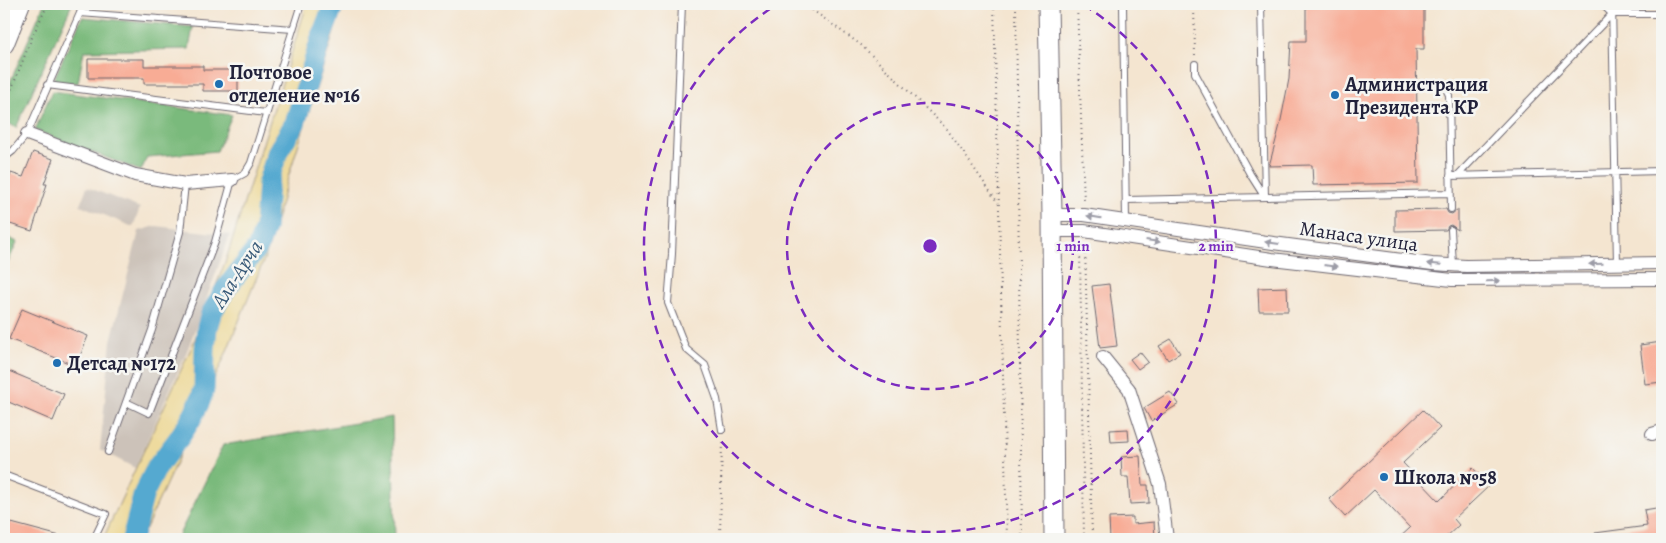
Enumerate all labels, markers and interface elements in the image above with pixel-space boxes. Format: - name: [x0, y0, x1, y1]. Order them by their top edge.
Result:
- place label: Почтовое отделение №16: [229, 59, 360, 109]
- place label: Администрация Президента КР: [1344, 71, 1488, 121]
- marker: Почтовое отделение №16: [213, 78, 225, 90]
- marker: Администрация Президента КР: [1329, 89, 1341, 101]
- one-way arrow: [1086, 212, 1102, 220]
- street label: Манаса улица: [1298, 215, 1421, 258]
- water label: Ала-Арча: [204, 234, 269, 314]
- text: 1 min: [1056, 236, 1090, 256]
- text: 2 min: [1198, 236, 1234, 256]
- centre of rings: [921, 237, 939, 255]
- one-way arrow: [1145, 237, 1161, 245]
- one-way arrow: [1264, 239, 1280, 247]
- one-way arrow: [1425, 260, 1441, 268]
- one-way arrow: [1588, 260, 1604, 268]
- one-way arrow: [1323, 262, 1339, 270]
- one-way arrow: [1485, 277, 1501, 285]
- place label: Детсад №172: [67, 350, 176, 377]
- marker: Детсад №172: [51, 357, 63, 369]
- place label: Школа №58: [1394, 464, 1497, 491]
- marker: Школа №58: [1378, 471, 1390, 483]

